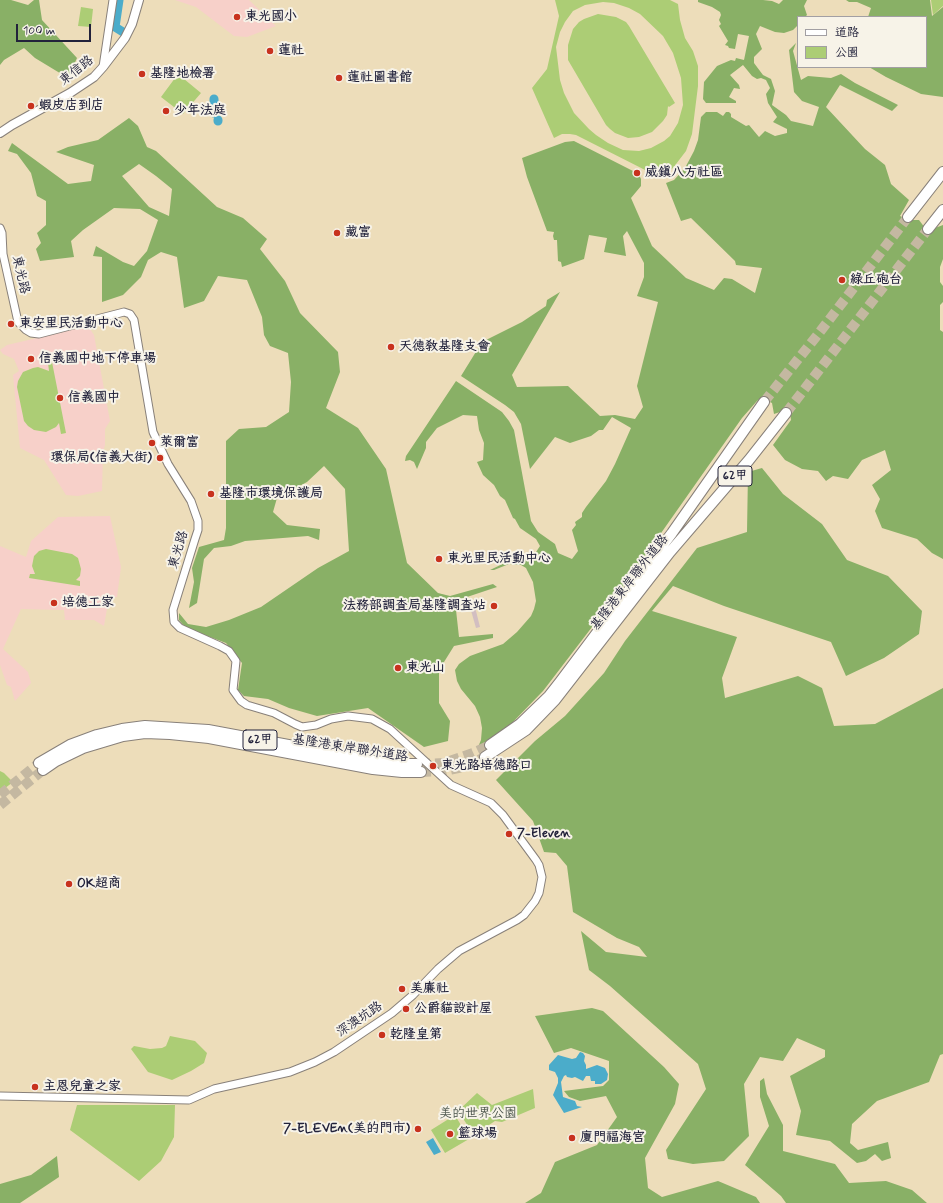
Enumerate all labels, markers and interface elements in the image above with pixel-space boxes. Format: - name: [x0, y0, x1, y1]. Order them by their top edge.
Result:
- place label: 東光國小: [245, 9, 297, 25]
- marker: 東光國小: [232, 12, 242, 22]
- scale bar: [18, 16, 93, 42]
- legend: [797, 16, 927, 68]
- text: 100 m: [23, 23, 55, 39]
- text: 道路: [835, 25, 859, 41]
- place label: 蓮社: [278, 43, 304, 59]
- text: 公園: [835, 45, 859, 61]
- marker: 蓮社: [265, 46, 275, 56]
- street label: 東信路: [57, 53, 97, 89]
- place label: 基隆地檢署: [150, 66, 215, 82]
- marker: 基隆地檢署: [137, 69, 147, 79]
- place label: 蓮社圖書館: [347, 70, 412, 86]
- marker: 蓮社圖書館: [334, 73, 344, 83]
- place label: 蝦皮店到店: [39, 98, 104, 114]
- marker: 蝦皮店到店: [26, 101, 36, 111]
- place label: 少年法庭: [174, 103, 226, 119]
- marker: 少年法庭: [161, 106, 171, 116]
- place label: 威鎮八方社區: [645, 165, 723, 181]
- marker: 威鎮八方社區: [632, 168, 642, 178]
- place label: 藏富: [345, 225, 371, 241]
- marker: 藏富: [332, 228, 342, 238]
- street label: 東光路: [8, 254, 32, 296]
- place label: 綠丘砲台: [850, 272, 902, 288]
- marker: 綠丘砲台: [837, 275, 847, 285]
- place label: 東安里民活動中心: [19, 316, 123, 332]
- marker: 東安里民活動中心: [6, 319, 16, 329]
- place label: 天德教基隆支會: [399, 339, 490, 355]
- marker: 天德教基隆支會: [386, 342, 396, 352]
- place label: 信義國中地下停車場: [39, 351, 156, 367]
- marker: 信義國中地下停車場: [26, 354, 36, 364]
- place label: 信義國中: [68, 390, 120, 406]
- marker: 信義國中: [55, 393, 65, 403]
- place label: 萊爾富: [160, 435, 199, 451]
- marker: 萊爾富: [147, 438, 157, 448]
- place label: 環保局(信義大街): [51, 450, 152, 466]
- marker: 環保局(信義大街): [155, 453, 165, 463]
- road number: 62甲: [718, 466, 752, 486]
- place label: 基隆市環境保護局: [219, 486, 323, 502]
- marker: 基隆市環境保護局: [206, 489, 216, 499]
- street label: 東光路: [166, 529, 192, 571]
- street label: 基隆港東岸聯外道路: [588, 532, 672, 634]
- place label: 東光里民活動中心: [447, 551, 551, 567]
- marker: 東光里民活動中心: [434, 554, 444, 564]
- place label: 培德工家: [62, 595, 114, 611]
- marker: 培德工家: [49, 598, 59, 608]
- place label: 法務部調查局基隆調查站: [343, 598, 486, 614]
- marker: 法務部調查局基隆調查站: [489, 601, 499, 611]
- place label: 東光山: [406, 660, 445, 676]
- marker: 東光山: [393, 663, 403, 673]
- road number: 62甲: [243, 730, 277, 750]
- street label: 基隆港東岸聯外道路: [291, 732, 409, 766]
- place label: 東光路培德路口: [441, 758, 532, 774]
- marker: 東光路培德路口: [428, 761, 438, 771]
- place label: 7-Eleven: [517, 826, 570, 842]
- marker: 7-Eleven: [504, 829, 514, 839]
- place label: OK超商: [77, 876, 121, 892]
- marker: OK超商: [64, 879, 74, 889]
- place label: 美廉社: [410, 981, 449, 997]
- marker: 美廉社: [397, 984, 407, 994]
- street label: 深澳坑路: [334, 999, 386, 1041]
- place label: 公爵貓設計屋: [414, 1001, 492, 1017]
- marker: 公爵貓設計屋: [401, 1004, 411, 1014]
- place label: 乾隆皇第: [390, 1027, 442, 1043]
- marker: 乾隆皇第: [377, 1030, 387, 1040]
- place label: 主恩兒童之家: [43, 1079, 121, 1095]
- marker: 主恩兒童之家: [30, 1082, 40, 1092]
- park label: 美的世界公園: [439, 1106, 517, 1122]
- place label: 7-ELEVEn(美的門市): [283, 1121, 410, 1137]
- marker: 7-ELEVEn(美的門市): [413, 1124, 423, 1134]
- place label: 籃球場: [458, 1126, 497, 1142]
- marker: 籃球場: [445, 1129, 455, 1139]
- place label: 廈門福海宮: [580, 1130, 645, 1146]
- marker: 廈門福海宮: [567, 1133, 577, 1143]

